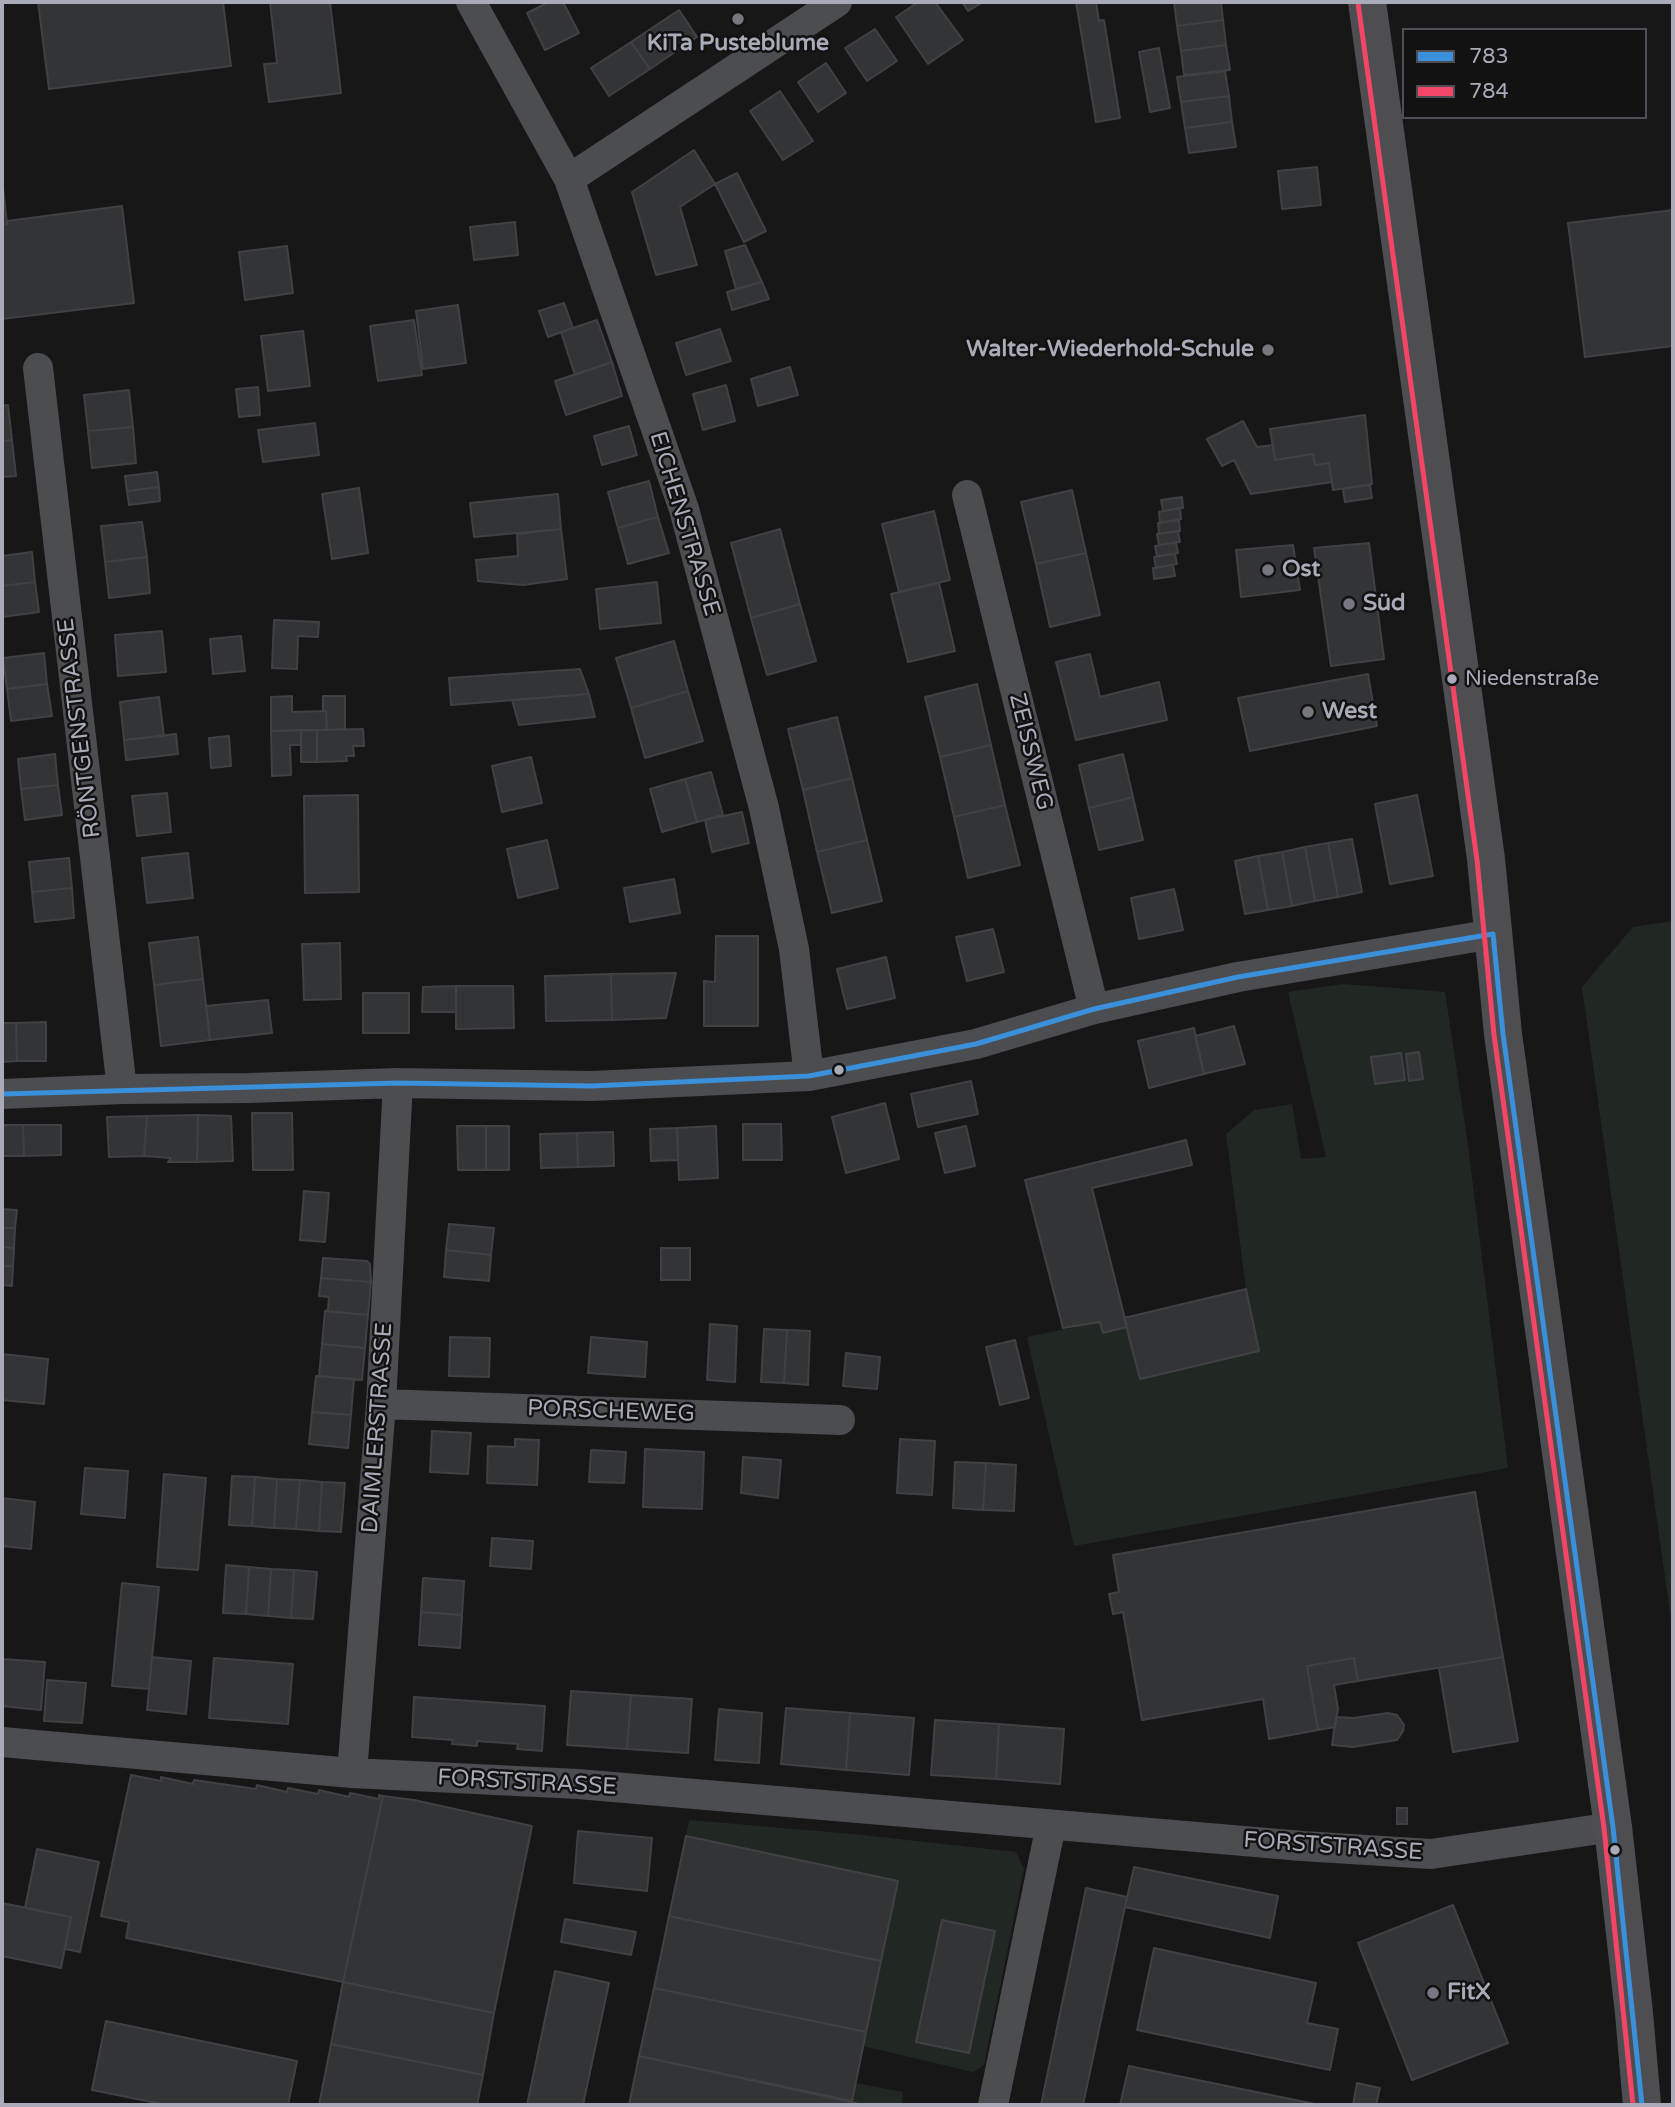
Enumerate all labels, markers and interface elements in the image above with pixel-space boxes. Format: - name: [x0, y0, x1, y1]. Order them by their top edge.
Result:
- marker: KiTa Pusteblume: [730, 11, 746, 27]
- legend: [1402, 28, 1647, 119]
- place label: KiTa Pusteblume: [647, 30, 829, 58]
- text: 783: [1469, 44, 1509, 69]
- text: 784: [1469, 79, 1509, 104]
- place label: Walter-Wiederhold-Schule: [966, 336, 1254, 364]
- marker: Walter-Wiederhold-Schule: [1260, 342, 1276, 358]
- street label: EICHENSTRASSE: [643, 428, 725, 620]
- place label: Ost: [1282, 556, 1320, 584]
- marker: Ost: [1260, 562, 1276, 578]
- place label: Süd: [1363, 590, 1405, 618]
- marker: Süd: [1341, 596, 1357, 612]
- street label: RÖNTGENSTRASSE: [53, 616, 107, 840]
- place label: Niedenstraße: [1465, 666, 1599, 692]
- marker: Niedenstraße: [1445, 672, 1459, 686]
- street label: ZEISSWEG: [1002, 691, 1058, 813]
- place label: West: [1322, 698, 1377, 726]
- marker: West: [1300, 704, 1316, 720]
- unlabelled marker: [832, 1063, 846, 1077]
- street label: DAIMLERSTRASSE: [357, 1322, 399, 1534]
- street label: PORSCHEWEG: [527, 1395, 695, 1429]
- street label: FORSTSTRASSE: [437, 1765, 617, 1801]
- street label: FORSTSTRASSE: [1242, 1827, 1424, 1867]
- unlabelled marker: [1608, 1843, 1622, 1857]
- place label: FitX: [1447, 1979, 1491, 2007]
- marker: FitX: [1425, 1985, 1441, 2001]

